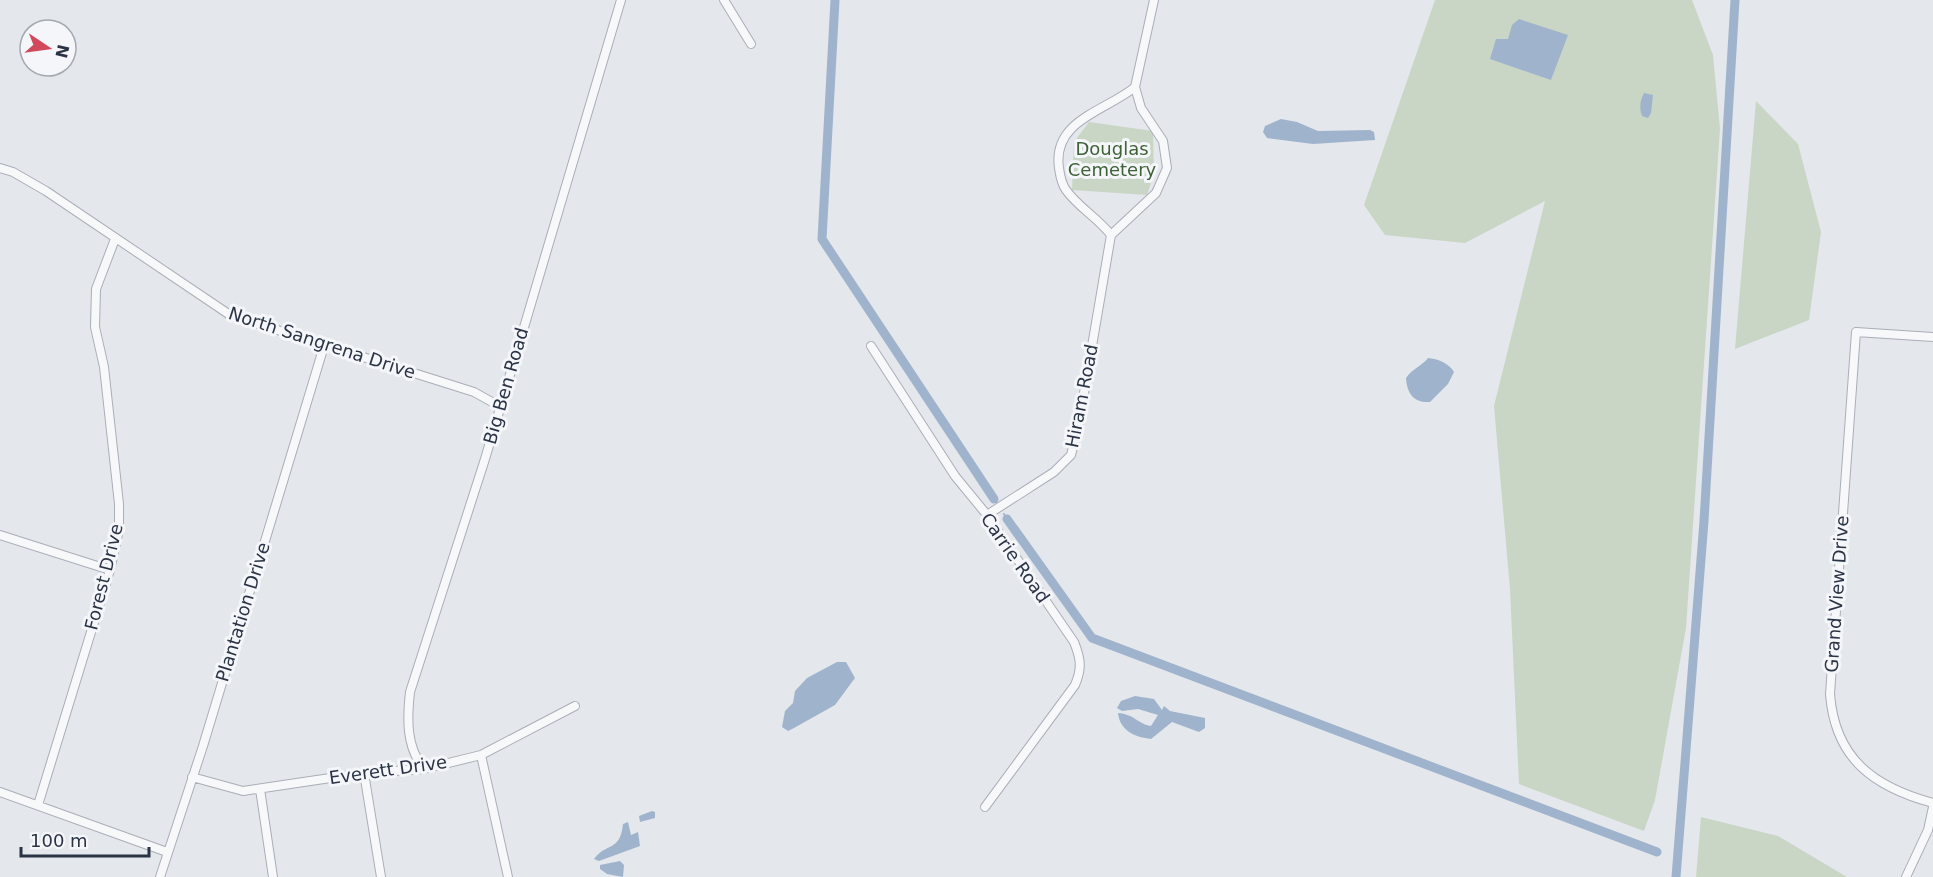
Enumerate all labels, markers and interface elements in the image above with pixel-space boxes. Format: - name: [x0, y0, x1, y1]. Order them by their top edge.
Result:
- north arrow: [18, 18, 78, 78]
- text: N: [51, 43, 73, 60]
- park label: Douglas Cemetery: [1068, 138, 1157, 180]
- street label: North Sangrena Drive: [226, 302, 418, 383]
- street label: Big Ben Road: [479, 325, 532, 447]
- street label: Hiram Road: [1061, 342, 1102, 450]
- street label: Carrie Road: [977, 509, 1054, 607]
- street label: Grand View Drive: [1821, 515, 1852, 673]
- street label: Forest Drive: [80, 521, 127, 632]
- street label: Plantation Drive: [211, 540, 274, 684]
- street label: Everett Drive: [328, 751, 448, 788]
- scale bar: [21, 820, 148, 858]
- text: 100 m: [30, 830, 88, 851]

